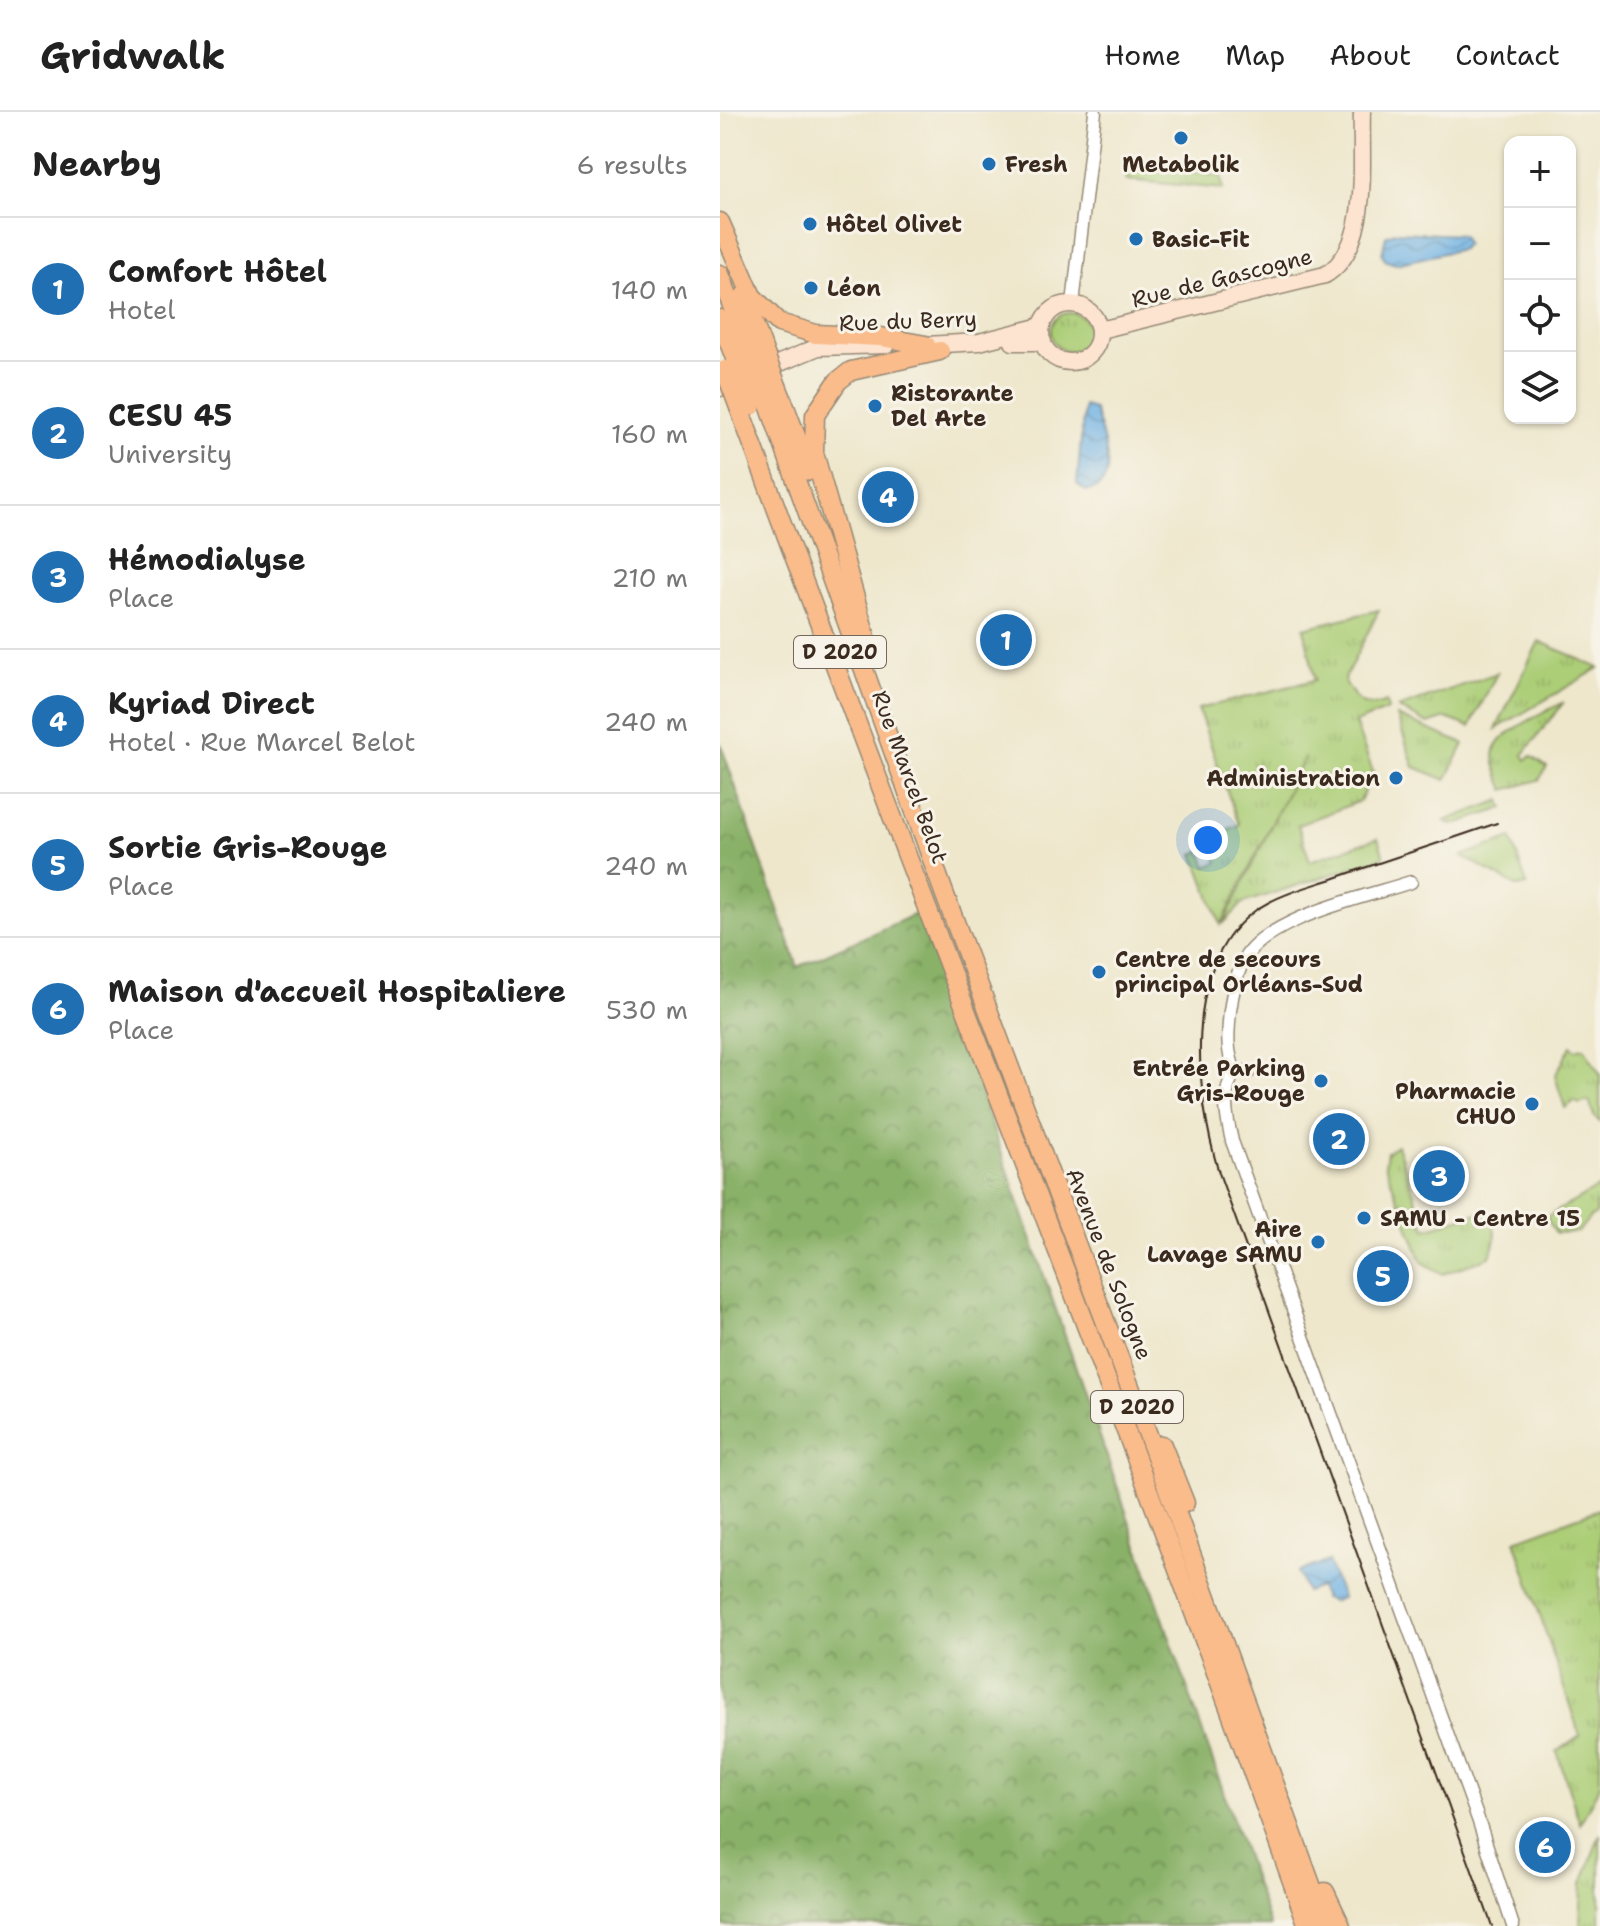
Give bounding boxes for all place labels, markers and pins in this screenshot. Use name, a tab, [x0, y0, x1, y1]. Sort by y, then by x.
marker: Metabolik	[1172, 129, 1190, 147]
place label: Fresh	[1005, 150, 1068, 179]
place label: Metabolik	[1122, 150, 1240, 179]
marker: Fresh	[980, 155, 998, 173]
place label: Hôtel Olivet	[826, 210, 962, 239]
marker: Hôtel Olivet	[801, 215, 819, 233]
place label: Basic-Fit	[1152, 225, 1250, 254]
marker: Basic-Fit	[1127, 230, 1145, 248]
place label: Léon	[827, 274, 881, 303]
marker: Léon	[802, 279, 820, 297]
place label: Ristorante Del Arte	[891, 379, 1014, 433]
marker: Ristorante Del Arte	[866, 397, 884, 415]
pin: 4	[862, 467, 914, 527]
pin: 1	[980, 610, 1032, 670]
place label: Administration	[1206, 764, 1380, 793]
marker: Administration	[1387, 769, 1405, 787]
place label: Centre de secours principal Orléans-Sud	[1115, 945, 1363, 999]
marker: Centre de secours principal Orléans-Sud	[1090, 963, 1108, 981]
place label: Entrée Parking Gris-Rouge	[1132, 1054, 1305, 1108]
marker: Entrée Parking Gris-Rouge	[1312, 1072, 1330, 1090]
place label: Pharmacie CHUO	[1395, 1077, 1516, 1131]
marker: Pharmacie CHUO	[1523, 1095, 1541, 1113]
pin: 2	[1313, 1109, 1365, 1169]
pin: 3	[1413, 1146, 1465, 1206]
place label: SAMU - Centre 15	[1380, 1204, 1580, 1233]
marker: SAMU - Centre 15	[1355, 1209, 1373, 1227]
place label: Aire Lavage SAMU	[1147, 1215, 1302, 1269]
marker: Aire Lavage SAMU	[1309, 1233, 1327, 1251]
pin: 5	[1357, 1246, 1409, 1306]
pin: 6	[1519, 1817, 1571, 1877]

